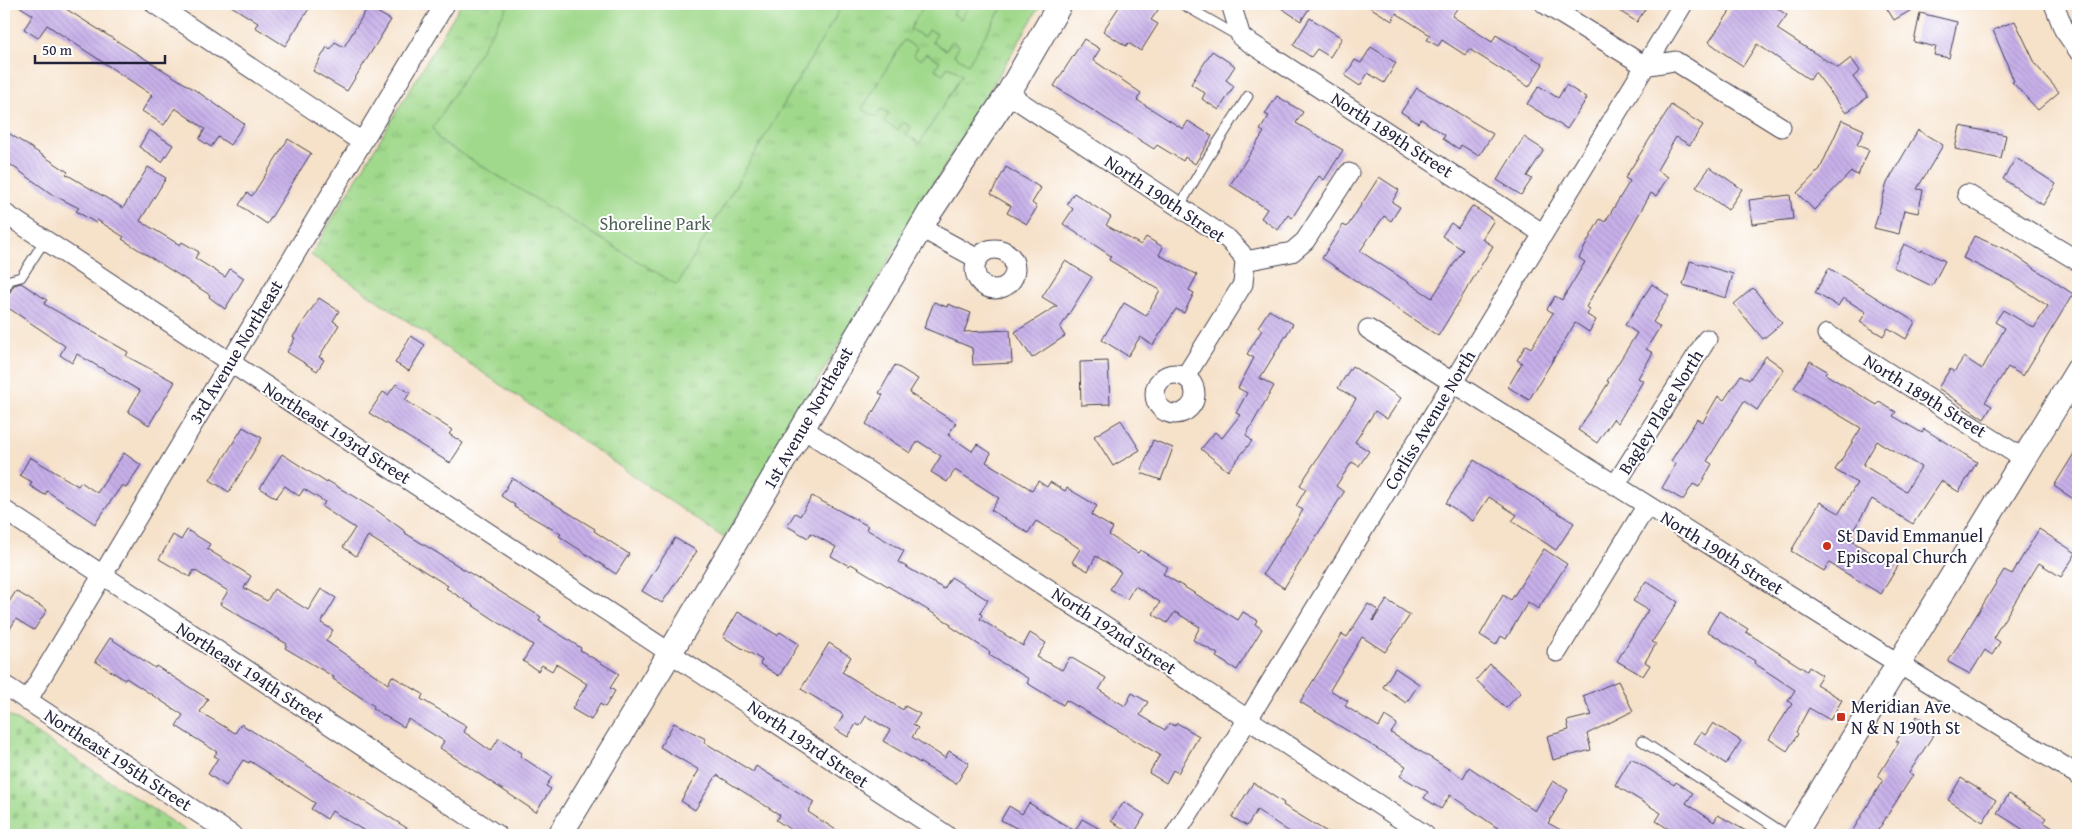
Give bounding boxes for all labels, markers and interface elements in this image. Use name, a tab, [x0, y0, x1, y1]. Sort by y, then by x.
scale bar	[35, 32, 165, 64]
text: 50 m	[42, 39, 73, 60]
street label: North 189th Street	[1326, 85, 1459, 185]
street label: North 190th Street	[1099, 148, 1232, 249]
park label: Shoreline Park	[599, 210, 711, 237]
street label: 3rd Avenue Northeast	[182, 274, 290, 429]
street label: 1st Avenue Northeast	[756, 341, 860, 494]
street label: Bagley Place North	[1611, 344, 1710, 479]
street label: Corliss Avenue North	[1377, 345, 1482, 495]
street label: North 189th Street	[1858, 347, 1993, 445]
street label: Northeast 193rd Street	[258, 375, 417, 491]
street label: North 190th Street	[1655, 504, 1790, 602]
place label: St David Emmanuel Episcopal Church	[1837, 522, 1983, 570]
marker: St David Emmanuel Episcopal Church	[1821, 540, 1833, 552]
street label: North 192nd Street	[1047, 580, 1183, 681]
street label: Northeast 194th Street	[171, 615, 330, 731]
street label: North 193rd Street	[742, 693, 875, 795]
place label: Meridian Ave N & N 190th St	[1851, 693, 1961, 741]
street label: Northeast 195th Street	[39, 702, 198, 818]
marker: Meridian Ave N & N 190th St	[1835, 711, 1847, 723]

